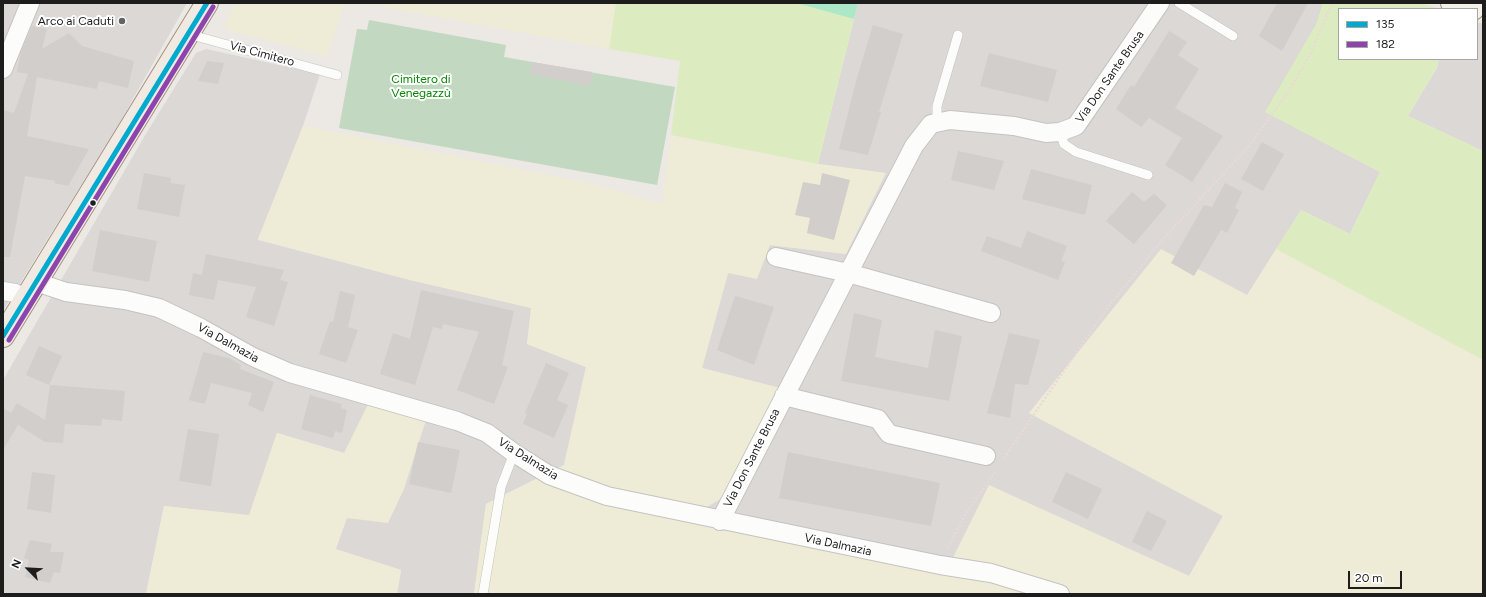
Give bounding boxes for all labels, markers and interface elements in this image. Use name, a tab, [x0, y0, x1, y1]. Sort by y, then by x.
legend	[1338, 8, 1478, 60]
place label: Arco ai Caduti	[38, 14, 114, 28]
marker: Arco ai Caduti	[117, 16, 127, 26]
text: 135	[1376, 17, 1394, 31]
street label: Via Don Sante Brusa	[1073, 28, 1147, 126]
text: 182	[1376, 37, 1395, 51]
street label: Via Cimitero	[228, 38, 296, 70]
park label: Cimitero di Venegazzù	[391, 72, 451, 100]
unlabelled marker	[88, 198, 98, 208]
street label: Via Dalmazia	[195, 320, 261, 366]
street label: Via Don Sante Brusa	[721, 406, 783, 510]
street label: Via Dalmazia	[495, 435, 561, 483]
street label: Via Dalmazia	[803, 531, 873, 559]
north arrow	[8, 549, 48, 589]
text: N	[9, 557, 24, 570]
scale bar	[1350, 563, 1404, 589]
text: 20 m	[1355, 571, 1383, 585]

